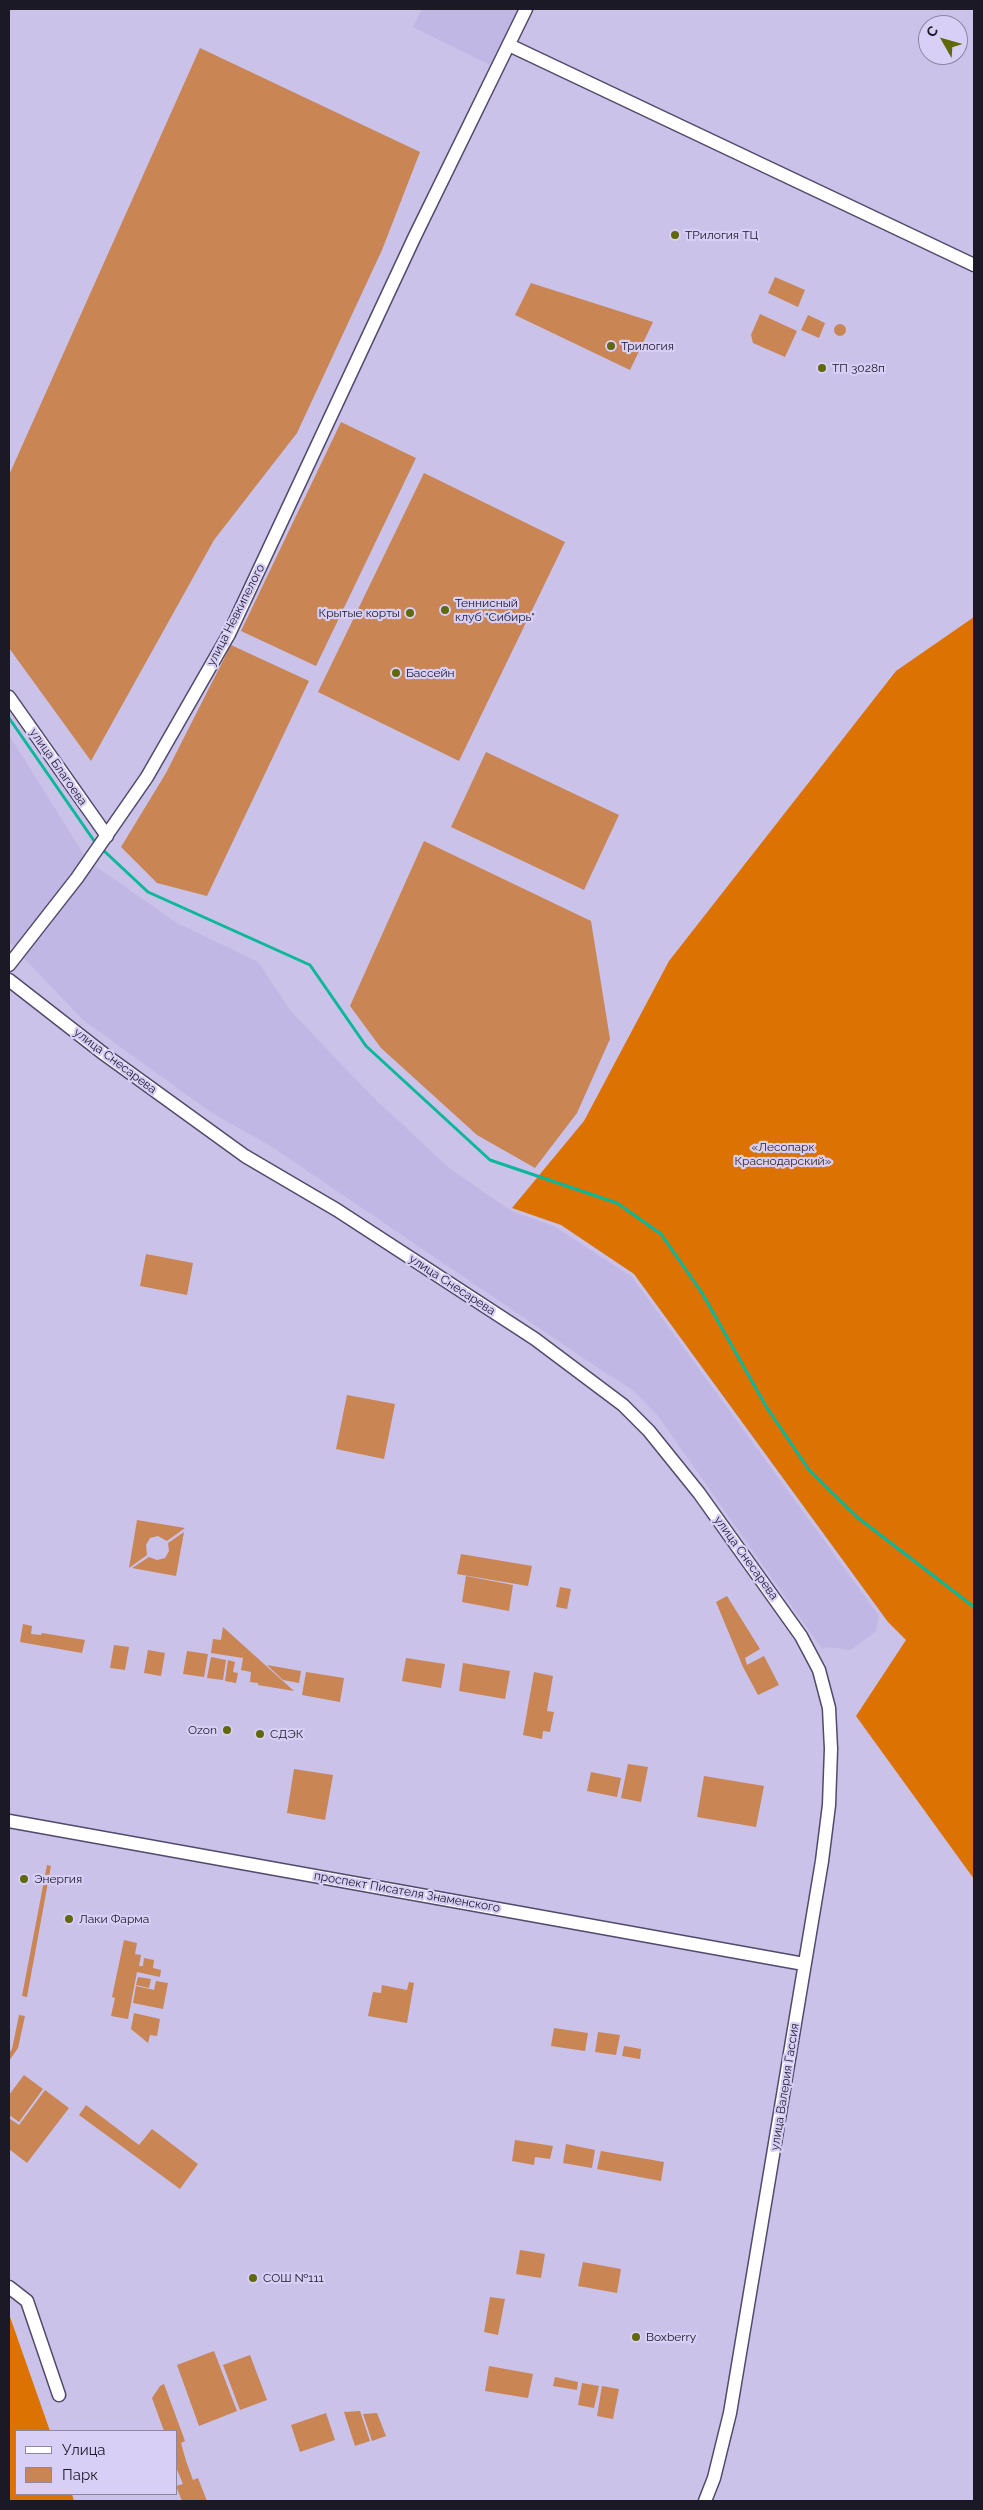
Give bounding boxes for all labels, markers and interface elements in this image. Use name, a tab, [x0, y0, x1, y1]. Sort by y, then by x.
north arrow	[918, 15, 968, 65]
text: С	[923, 23, 941, 40]
place label: ТРилогия ТЦ	[685, 228, 758, 242]
marker: ТРилогия ТЦ	[669, 229, 681, 241]
place label: Трилогия	[621, 339, 674, 353]
marker: Трилогия	[605, 340, 617, 352]
place label: ТП 3028п	[832, 361, 885, 375]
marker: ТП 3028п	[816, 362, 828, 374]
street label: улица Невкипелого	[204, 562, 268, 668]
place label: Теннисный клуб "Сибирь"	[455, 596, 535, 624]
marker: Теннисный клуб "Сибирь"	[439, 604, 451, 616]
place label: Крытые корты	[319, 606, 400, 620]
marker: Крытые корты	[404, 607, 416, 619]
place label: Бассейн	[406, 666, 455, 680]
marker: Бассейн	[390, 667, 402, 679]
street label: улица Благоева	[26, 726, 90, 808]
street label: улица Снесарева	[71, 1025, 159, 1097]
park label: «Лесопарк Краснодарский»	[734, 1140, 832, 1168]
street label: улица Снесарева	[406, 1252, 498, 1318]
street label: улица Снесарева	[711, 1513, 781, 1603]
place label: Ozon	[188, 1723, 217, 1737]
marker: Ozon	[221, 1724, 233, 1736]
place label: СДЭК	[270, 1727, 303, 1741]
marker: СДЭК	[254, 1728, 266, 1740]
street label: проспект Писателя Знаменского	[313, 1869, 501, 1915]
place label: Энергия	[34, 1872, 82, 1886]
marker: Энергия	[18, 1873, 30, 1885]
place label: Лаки Фарма	[79, 1912, 149, 1926]
marker: Лаки Фарма	[63, 1913, 75, 1925]
street label: улица Валерия Гассия	[768, 2022, 802, 2152]
place label: СОШ №111	[263, 2271, 324, 2285]
marker: СОШ №111	[247, 2272, 259, 2284]
place label: Boxberry	[646, 2330, 696, 2344]
marker: Boxberry	[630, 2331, 642, 2343]
legend	[15, 2430, 178, 2495]
text: Улица	[62, 2441, 106, 2459]
text: Парк	[62, 2466, 98, 2484]

